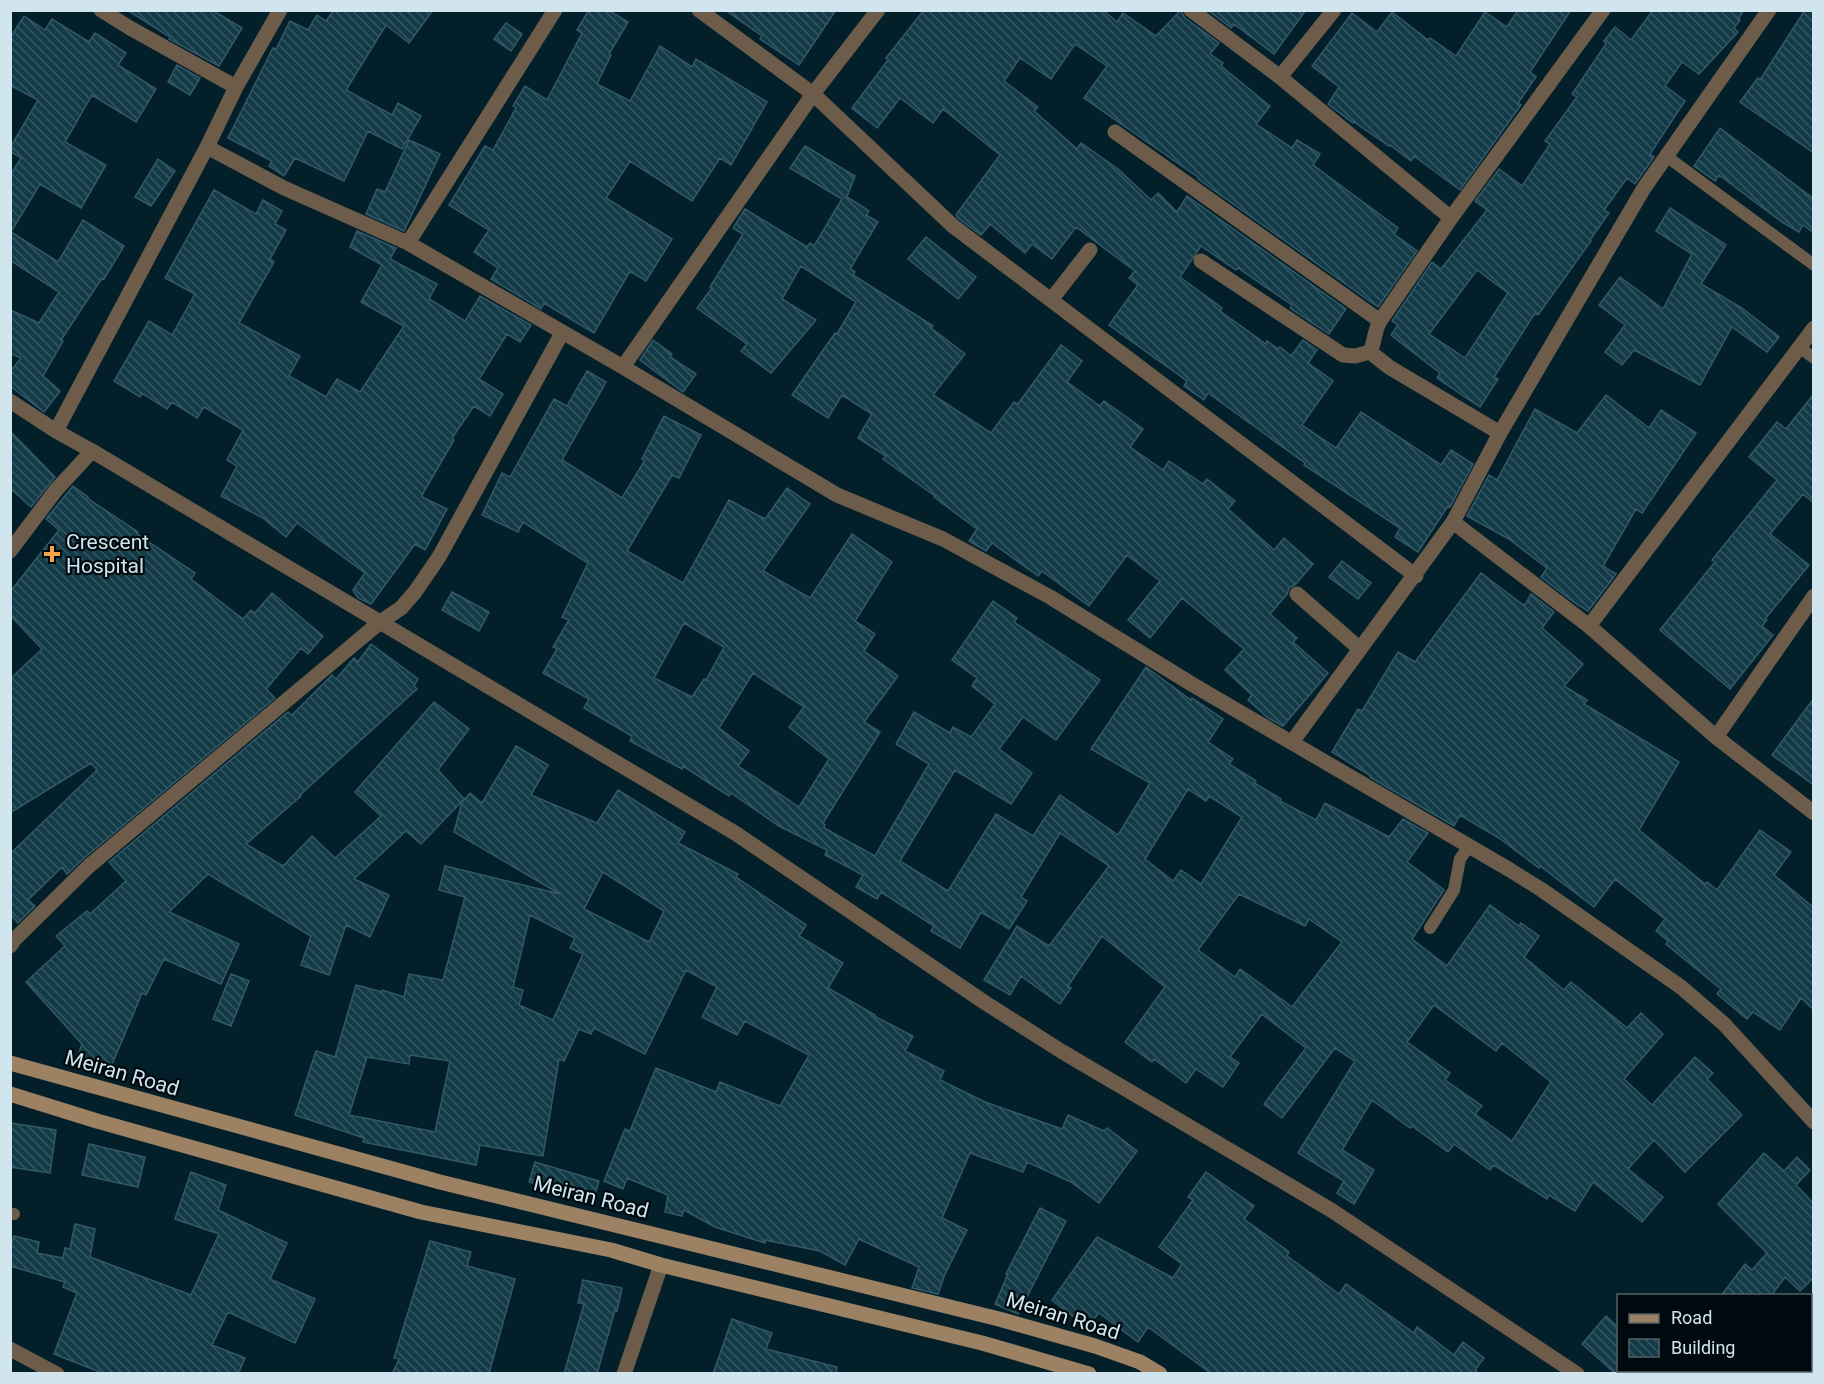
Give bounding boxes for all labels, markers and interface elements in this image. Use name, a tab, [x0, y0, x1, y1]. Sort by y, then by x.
place label: Crescent Hospital	[66, 530, 149, 578]
marker: Crescent Hospital	[43, 545, 61, 563]
street label: Meiran Road	[62, 1045, 182, 1101]
street label: Meiran Road	[531, 1171, 651, 1223]
street label: Meiran Road	[1003, 1287, 1123, 1345]
legend	[1617, 1294, 1812, 1372]
text: Road	[1671, 1307, 1712, 1328]
text: Building	[1671, 1337, 1735, 1358]

